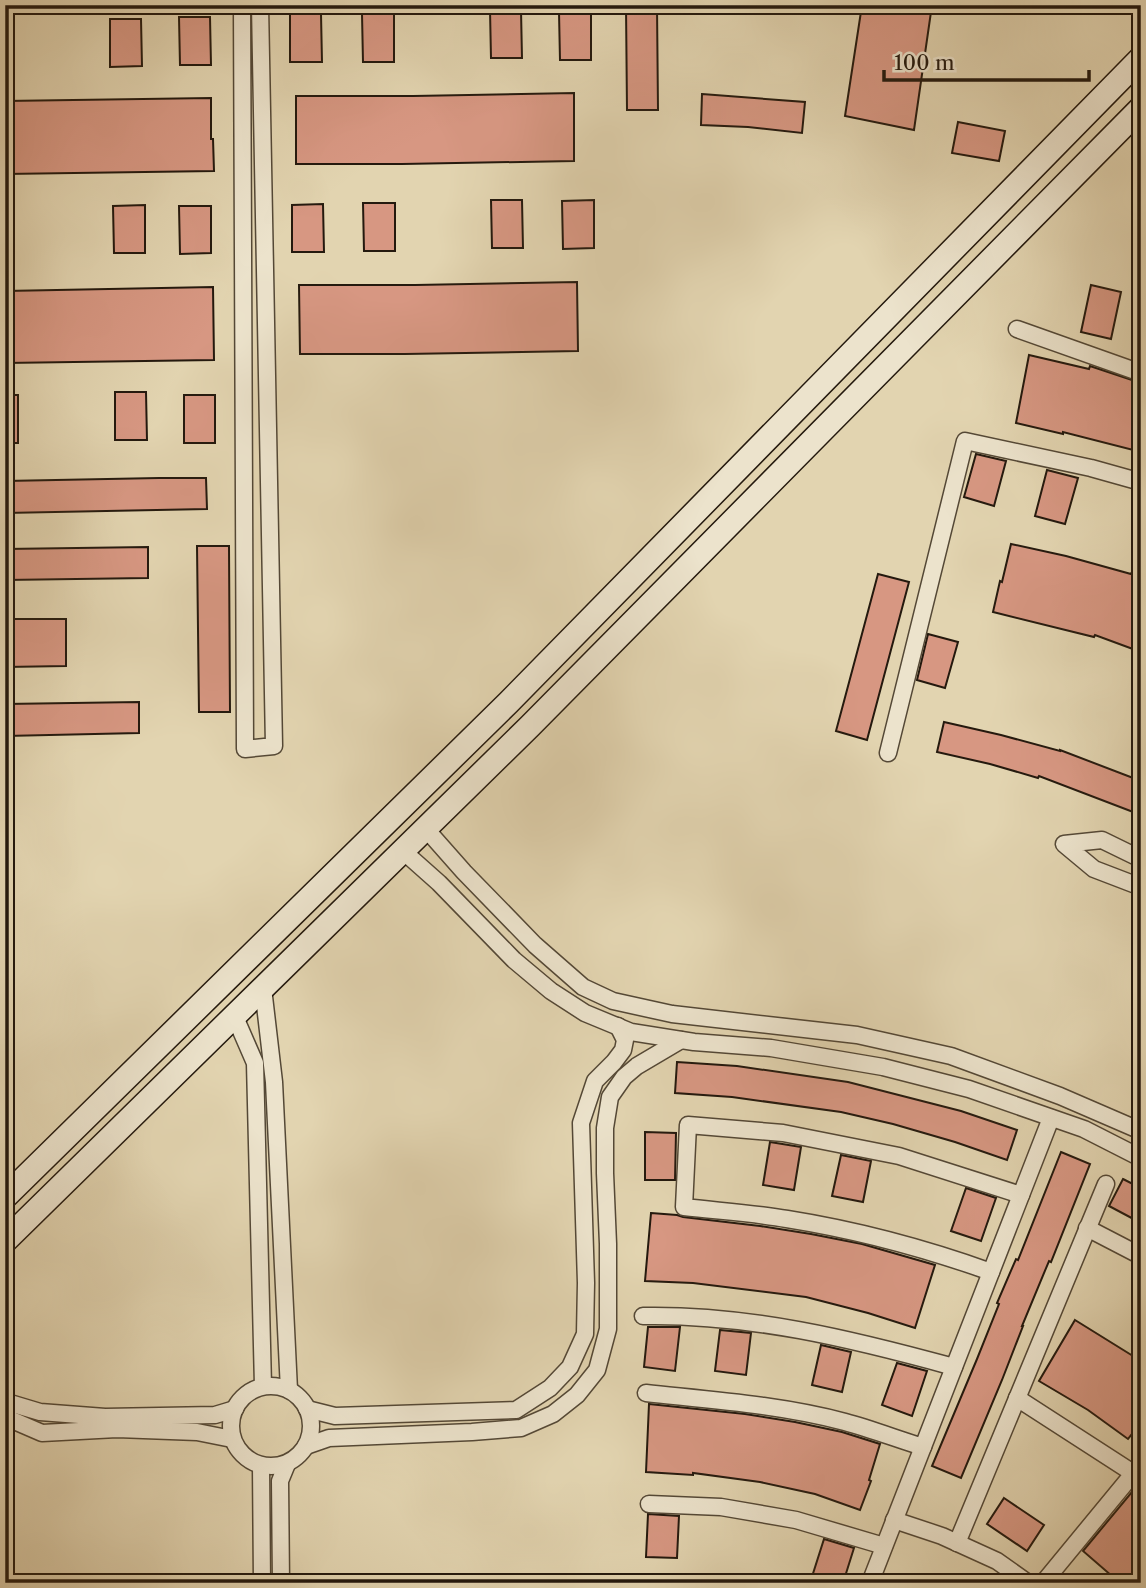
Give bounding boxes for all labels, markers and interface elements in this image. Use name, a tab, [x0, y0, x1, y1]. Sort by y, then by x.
scale bar	[884, 38, 1088, 82]
text: 100 m	[894, 50, 955, 75]

